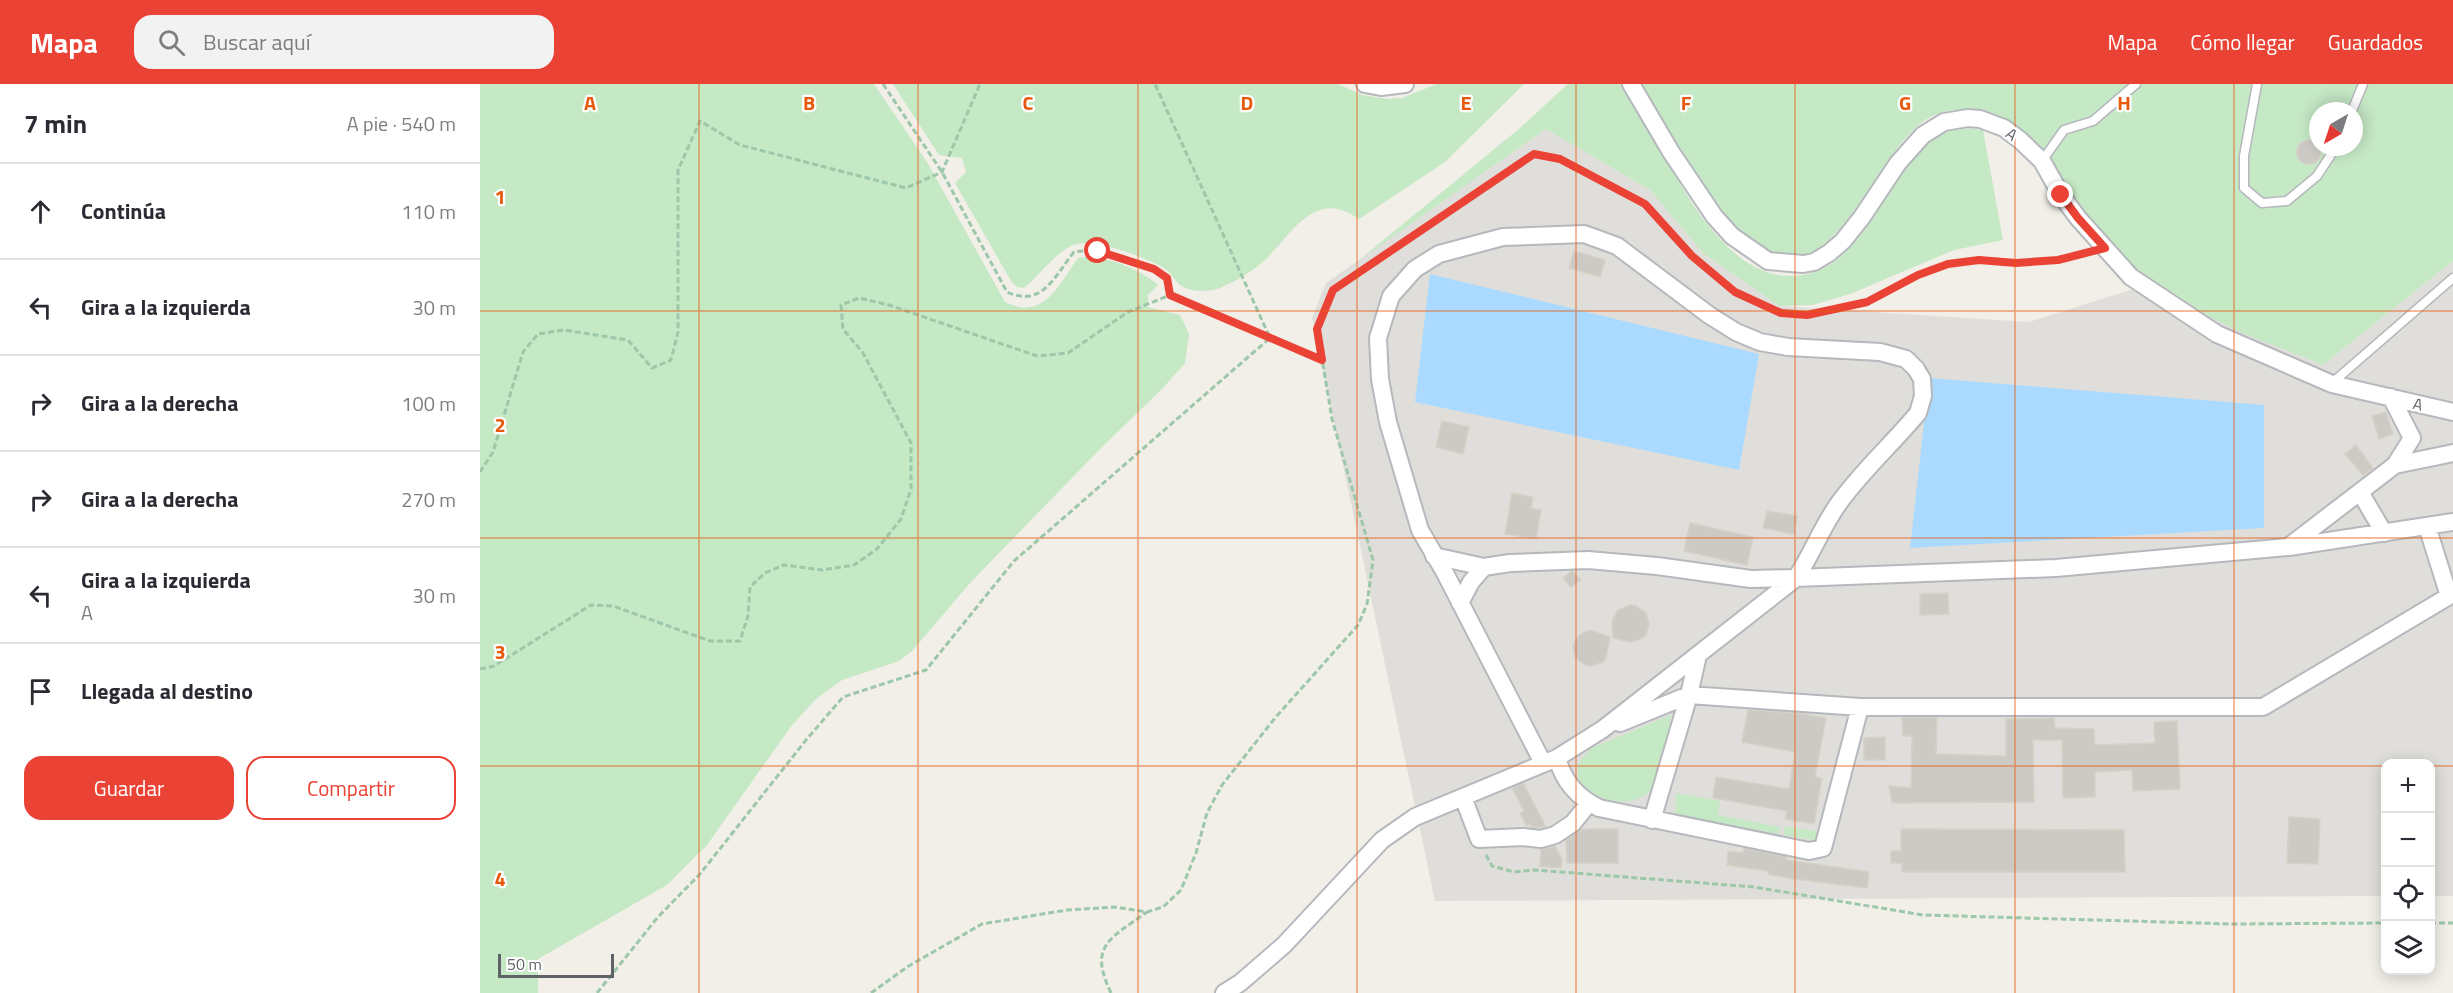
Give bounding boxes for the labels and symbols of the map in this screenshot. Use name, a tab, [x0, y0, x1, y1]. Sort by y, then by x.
text: A	[584, 87, 596, 118]
text: B	[803, 87, 815, 118]
text: C	[1023, 87, 1034, 118]
text: D	[1241, 87, 1253, 118]
text: E	[1460, 87, 1472, 118]
text: F	[1681, 87, 1692, 118]
text: G	[1899, 87, 1911, 118]
text: H	[2117, 87, 2131, 118]
north arrow	[2309, 102, 2363, 156]
street label: A	[2001, 121, 2023, 147]
text: 1	[494, 181, 506, 212]
route end	[2047, 181, 2073, 207]
route start	[1084, 237, 1110, 263]
street label: A	[2411, 391, 2426, 417]
text: 2	[494, 409, 506, 440]
text: 3	[494, 636, 506, 667]
text: 4	[494, 863, 506, 894]
scale bar	[498, 951, 614, 978]

